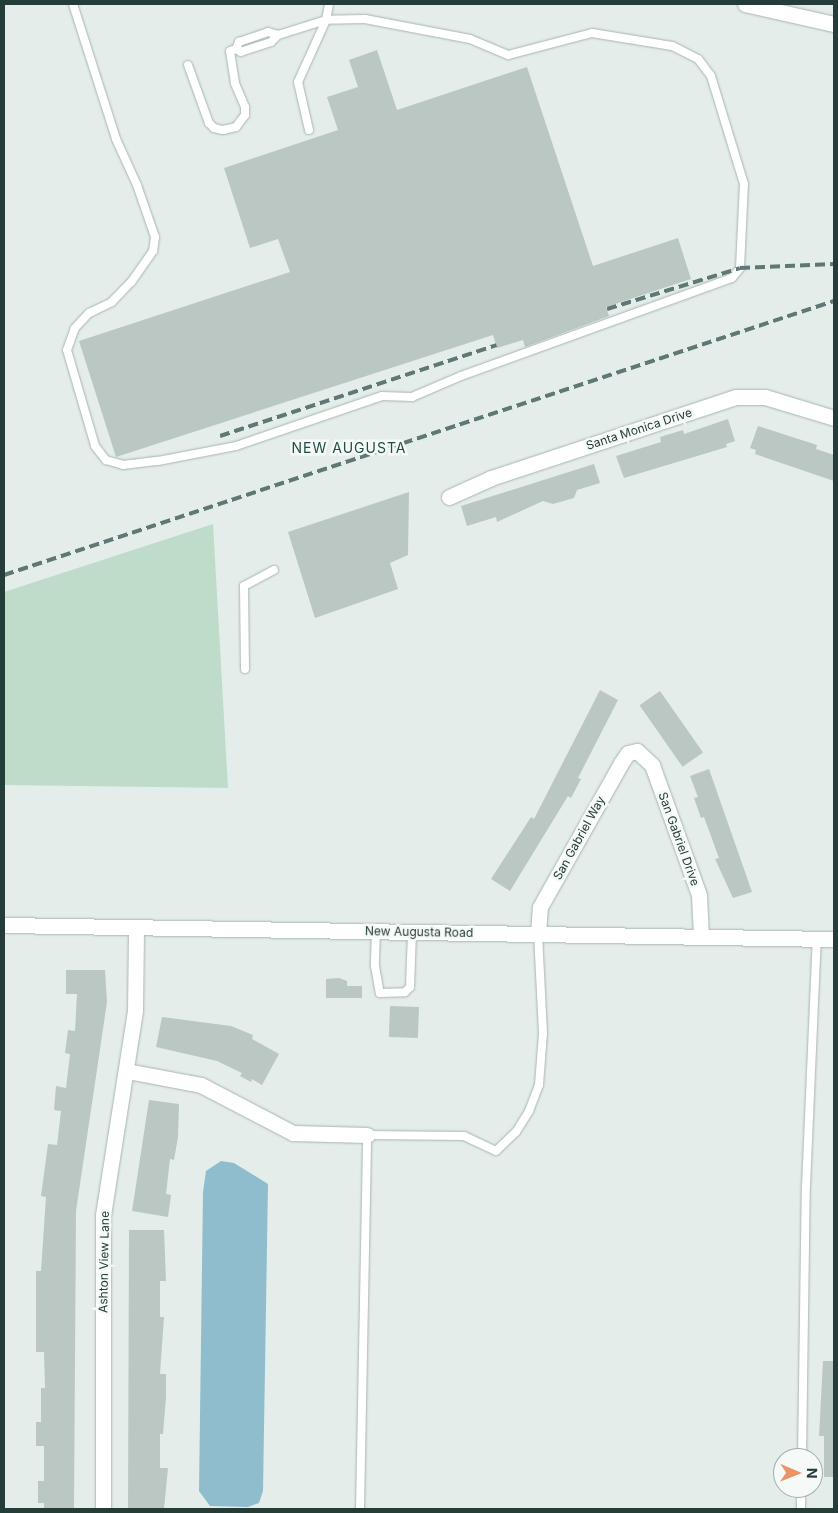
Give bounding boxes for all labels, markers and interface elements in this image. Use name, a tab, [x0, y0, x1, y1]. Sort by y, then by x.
street label: Santa Monica Drive	[584, 405, 694, 453]
district label: NEW AUGUSTA	[290, 440, 408, 456]
street label: San Gabriel Drive	[655, 790, 703, 888]
street label: San Gabriel Way	[550, 794, 608, 882]
street label: New Augusta Road	[365, 924, 473, 940]
street label: Ashton View Lane	[96, 1211, 112, 1313]
north arrow	[773, 1448, 823, 1498]
text: N	[804, 1468, 821, 1479]

